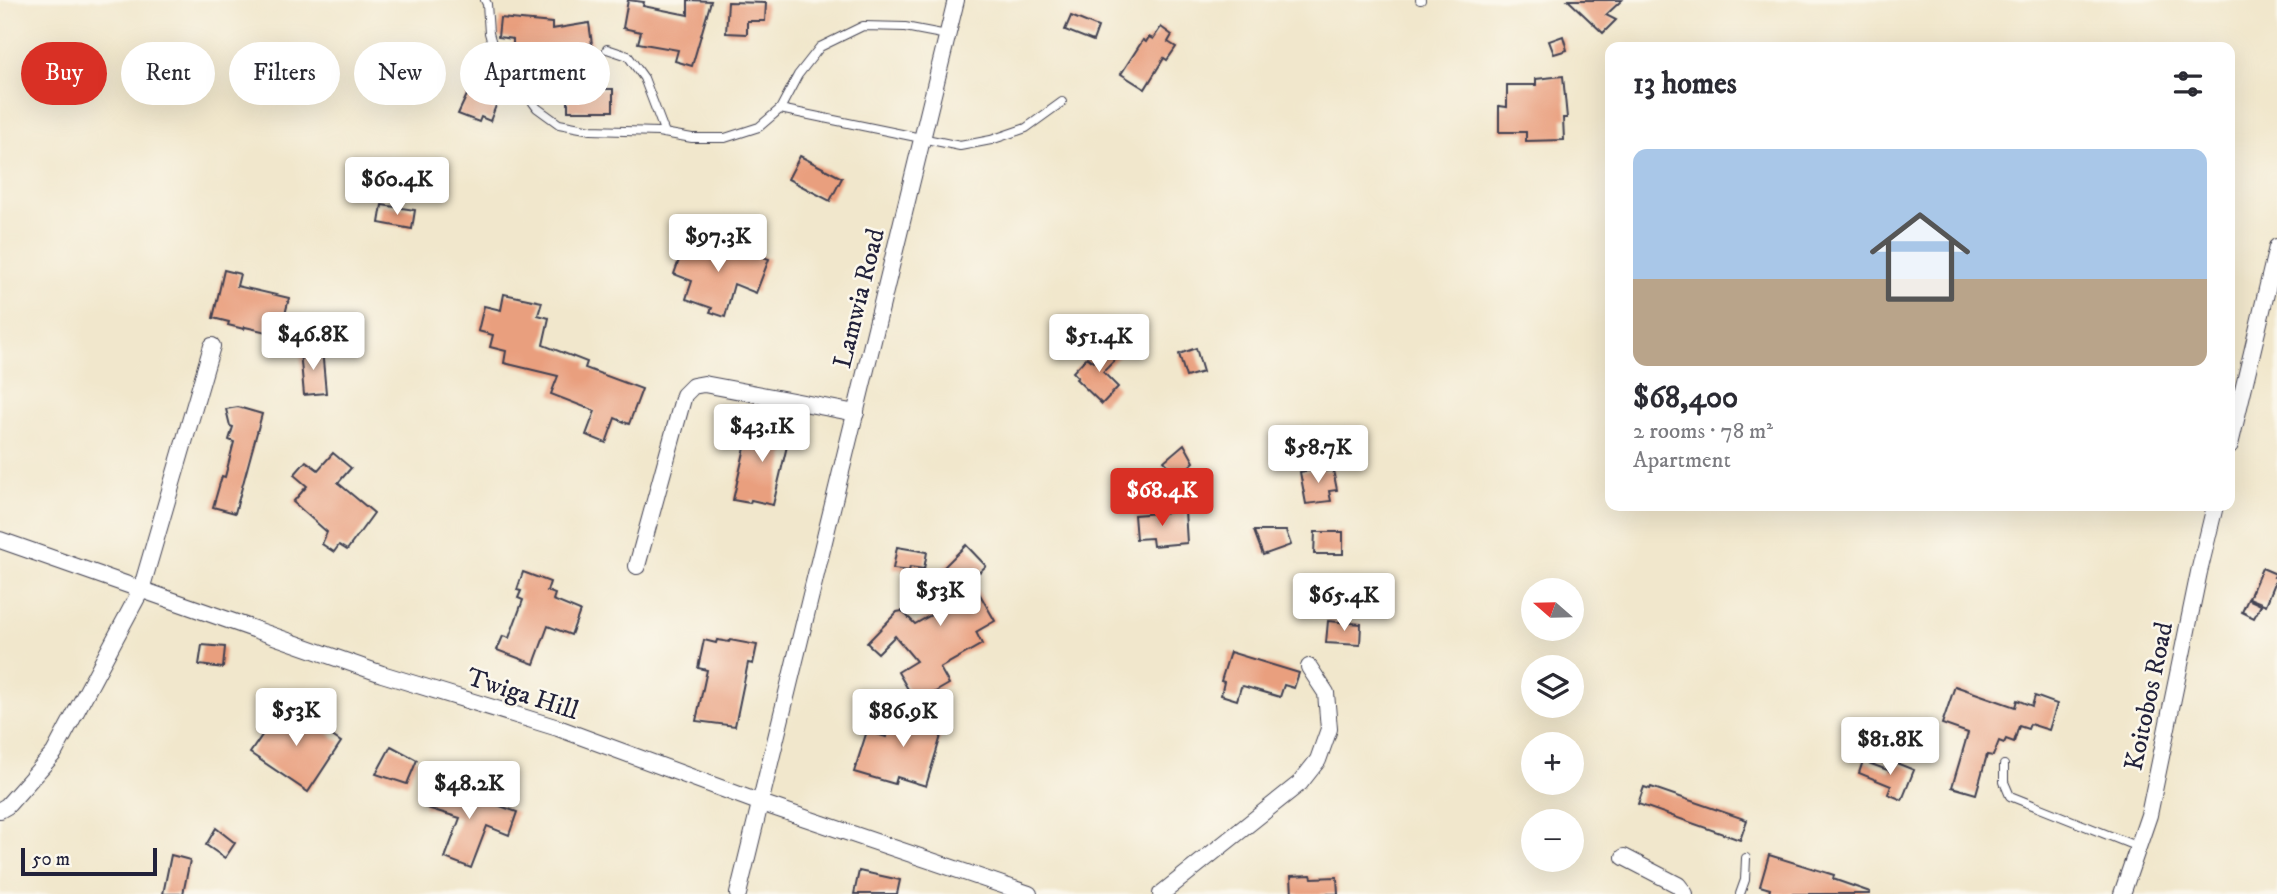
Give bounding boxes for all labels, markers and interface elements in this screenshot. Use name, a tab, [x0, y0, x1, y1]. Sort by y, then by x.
chip: Buy	[21, 42, 107, 105]
chip: Rent	[121, 42, 215, 105]
chip: Filters	[229, 42, 340, 105]
chip: New	[354, 42, 446, 105]
chip: Apartment	[460, 42, 610, 105]
icon: filters	[2169, 65, 2207, 103]
text: 13 homes	[1633, 66, 1737, 103]
pin: $60.4K	[340, 158, 454, 217]
text: $60.4K	[361, 165, 433, 194]
icon: home	[1857, 194, 1983, 320]
pin: $97.3K	[661, 215, 775, 274]
text: $97.3K	[685, 222, 751, 251]
street label: Lamwia Road	[826, 225, 893, 372]
pin: $46.8K	[256, 312, 370, 372]
pin: $51.4K	[1042, 314, 1156, 374]
text: $46.8K	[278, 320, 348, 349]
text: $51.4K	[1065, 322, 1133, 351]
text: $68,400	[1633, 380, 1738, 417]
pin: $43.1K	[705, 405, 819, 464]
text: $43.1K	[730, 412, 794, 441]
text: 2 rooms · 78 m²	[1633, 417, 1773, 446]
pin: $58.7K	[1261, 426, 1375, 485]
text: $58.7K	[1284, 433, 1352, 462]
text: Apartment	[1633, 446, 1731, 475]
pin: $68.4K	[1105, 468, 1219, 528]
text: $68.4K	[1126, 476, 1198, 505]
pin: $53K	[899, 568, 981, 628]
pin: $65.4K	[1287, 574, 1401, 633]
text: $53K	[916, 576, 964, 605]
north arrow	[1521, 578, 1584, 640]
map controls	[1521, 578, 1584, 872]
text: $65.4K	[1309, 581, 1379, 610]
street label: Koitobos Road	[2118, 619, 2181, 774]
button: layers	[1521, 655, 1584, 718]
street label: Twiga Hill	[462, 661, 583, 728]
pin: $53K	[255, 688, 337, 748]
pin: $86.9K	[846, 690, 960, 749]
text: $53K	[272, 696, 320, 725]
text: $86.9K	[868, 697, 938, 726]
pin: $81.8K	[1833, 718, 1947, 777]
text: $81.8K	[1857, 725, 1923, 754]
button: +	[1521, 732, 1584, 795]
pin: $48.2K	[412, 762, 526, 821]
text: $48.2K	[434, 769, 504, 798]
button: −	[1521, 809, 1584, 872]
scale bar	[21, 845, 158, 877]
text: 50 m	[32, 848, 70, 871]

